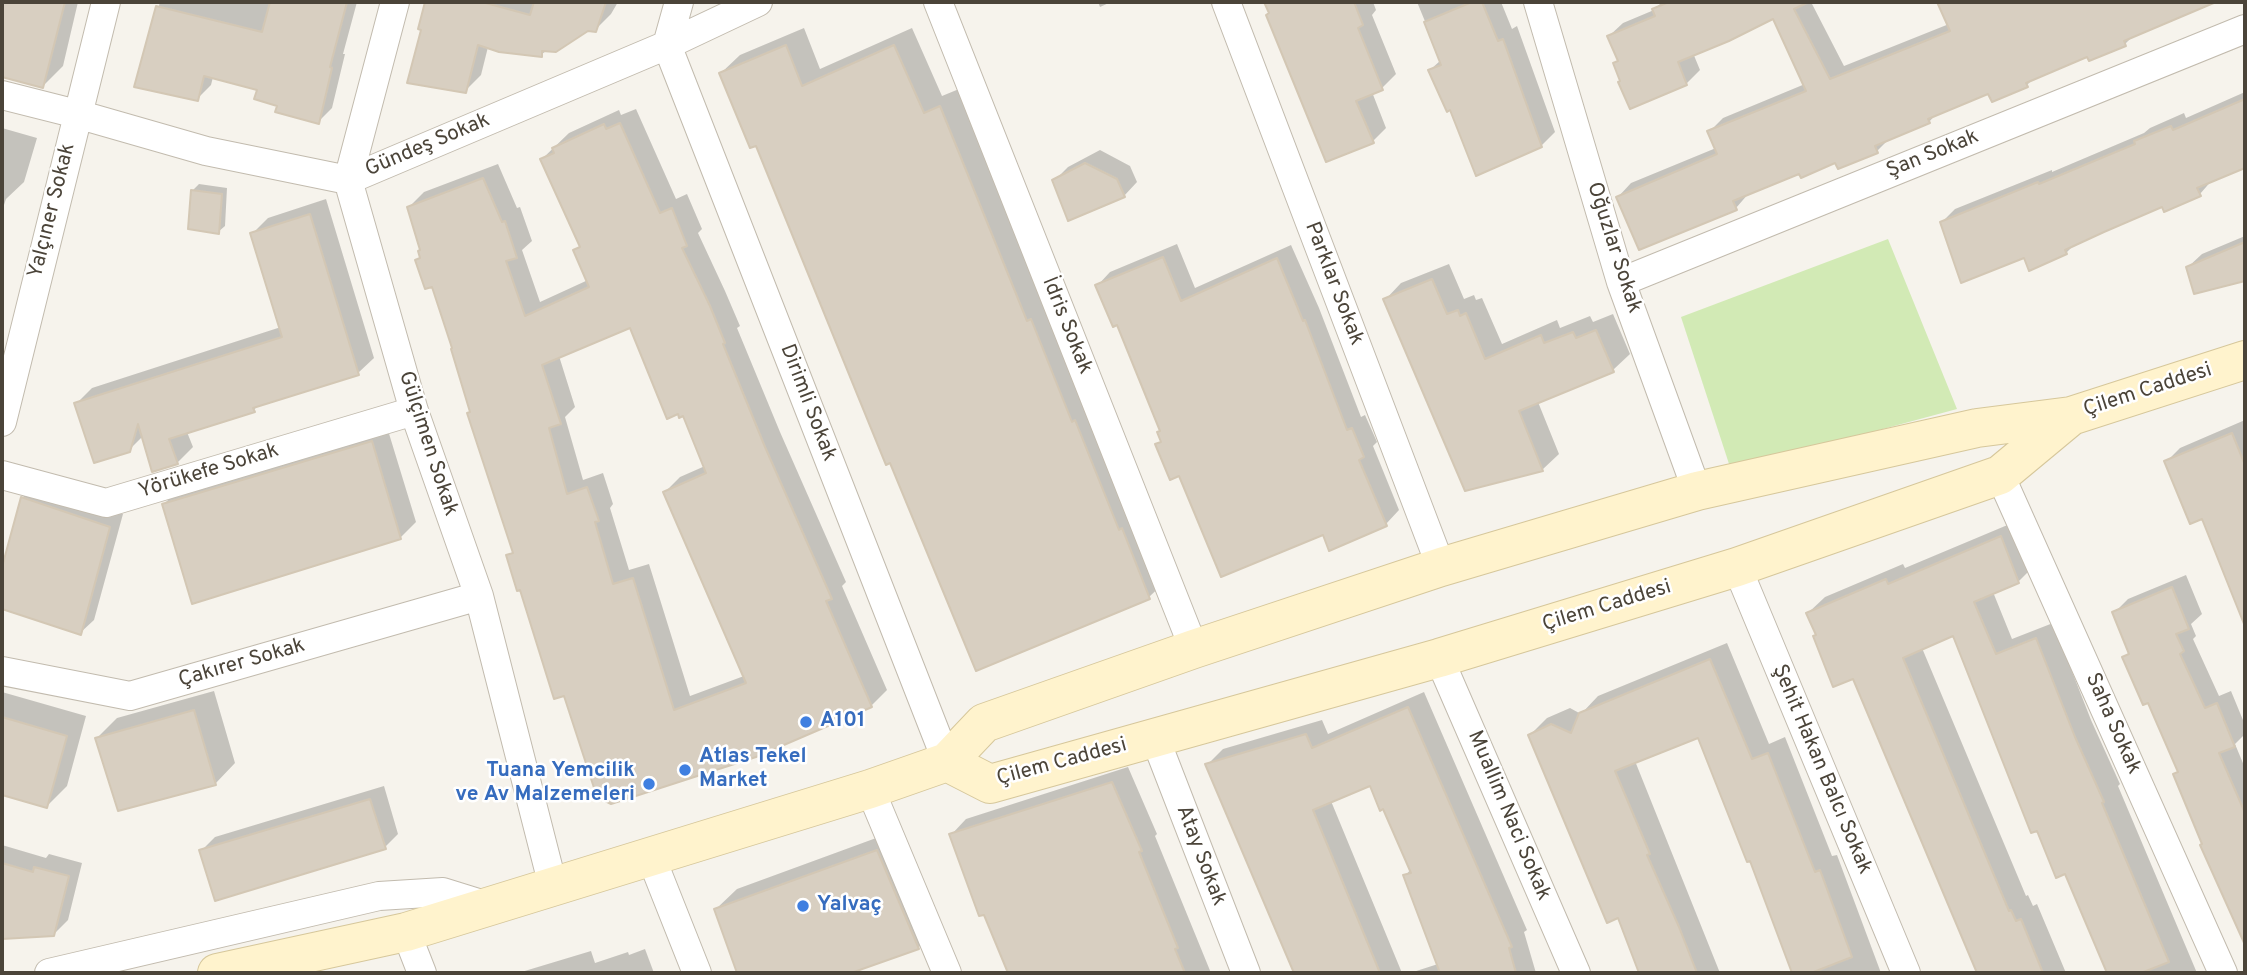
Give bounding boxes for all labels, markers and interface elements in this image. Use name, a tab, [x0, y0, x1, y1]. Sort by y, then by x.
street label: Gündeş Sokak	[362, 108, 494, 184]
street label: Şan Sokak	[1883, 125, 1983, 185]
street label: Yalçıner Sokak	[24, 141, 82, 281]
street label: Oğuzlar Sokak	[1580, 179, 1646, 317]
street label: Parklar Sokak	[1298, 219, 1368, 349]
street label: İdris Sokak	[1035, 274, 1097, 378]
street label: Dirimli Sokak	[773, 341, 841, 465]
street label: Çilem Caddesi	[2081, 358, 2215, 424]
street label: Gülçimen Sokak	[392, 368, 462, 520]
street label: Yörükefe Sokak	[136, 439, 282, 505]
street label: Çilem Caddesi	[1539, 575, 1675, 639]
street label: Çakırer Sokak	[176, 634, 308, 694]
street label: Şehit Hakan Balcı Sokak	[1765, 661, 1877, 879]
street label: Saha Sokak	[2078, 669, 2146, 779]
place label: A101	[820, 709, 865, 735]
marker: A101	[798, 714, 814, 730]
street label: Muallim Naci Sokak	[1461, 727, 1555, 905]
street label: Çilem Caddesi	[994, 734, 1130, 792]
place label: Atlas Tekel Market	[699, 745, 807, 795]
place label: Tuana Yemcilik ve Av Malzemeleri	[455, 759, 635, 809]
marker: Atlas Tekel Market	[677, 762, 693, 778]
marker: Tuana Yemcilik ve Av Malzemeleri	[641, 776, 657, 792]
street label: Atay Sokak	[1169, 802, 1231, 910]
place label: Yalvaç	[817, 893, 882, 919]
marker: Yalvaç	[795, 898, 811, 914]

